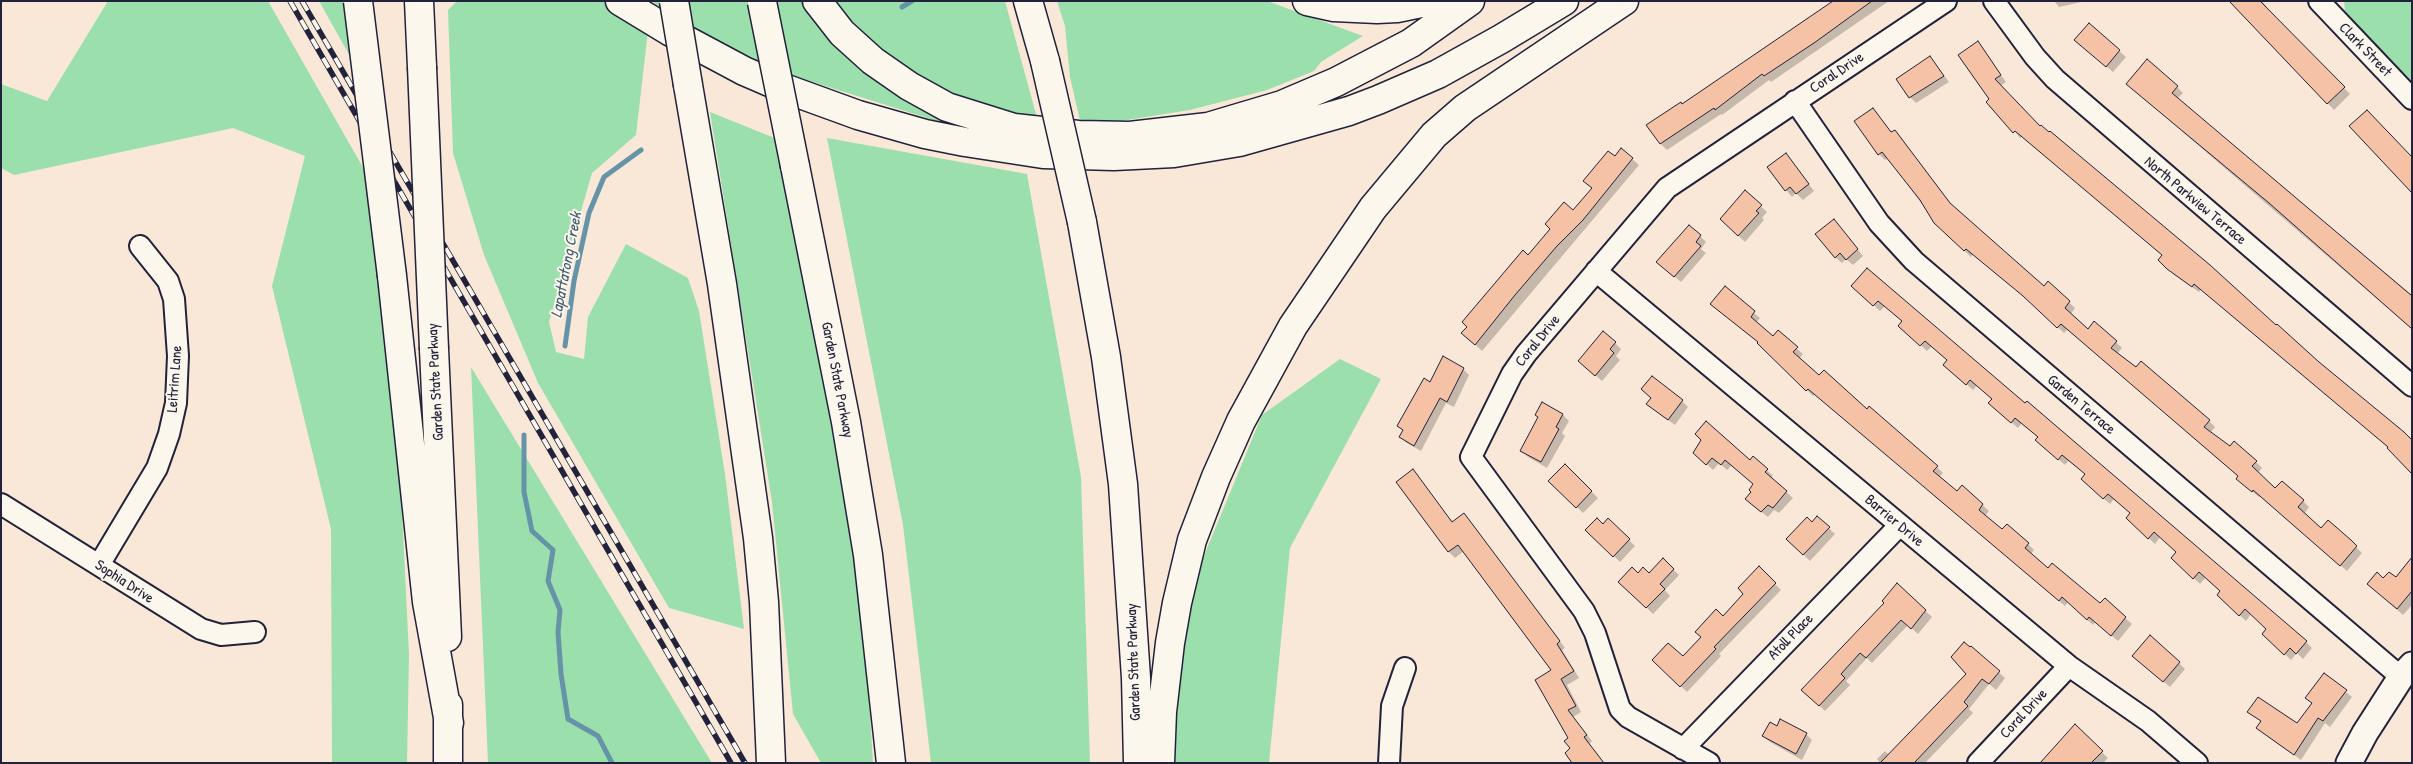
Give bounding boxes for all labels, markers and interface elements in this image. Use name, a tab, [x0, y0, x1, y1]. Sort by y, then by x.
street label: Clark Street	[2335, 19, 2395, 81]
street label: Coral Drive	[1806, 48, 1868, 98]
street label: North Parkview Terrace	[2140, 153, 2250, 249]
water label: Lapattatong Creek	[547, 211, 587, 319]
street label: Coral Drive	[1512, 311, 1564, 371]
street label: Garden State Parkway	[817, 321, 857, 439]
street label: Garden State Parkway	[424, 323, 448, 441]
street label: Leitrim Lane	[164, 345, 186, 413]
street label: Garden Terrace	[2043, 371, 2119, 439]
street label: Barrier Drive	[1861, 491, 1927, 551]
street label: Sophia Drive	[91, 556, 157, 608]
street label: Garden State Parkway	[1123, 603, 1145, 721]
street label: Atoll Place	[1765, 610, 1817, 664]
street label: Coral Drive	[1996, 685, 2052, 743]

